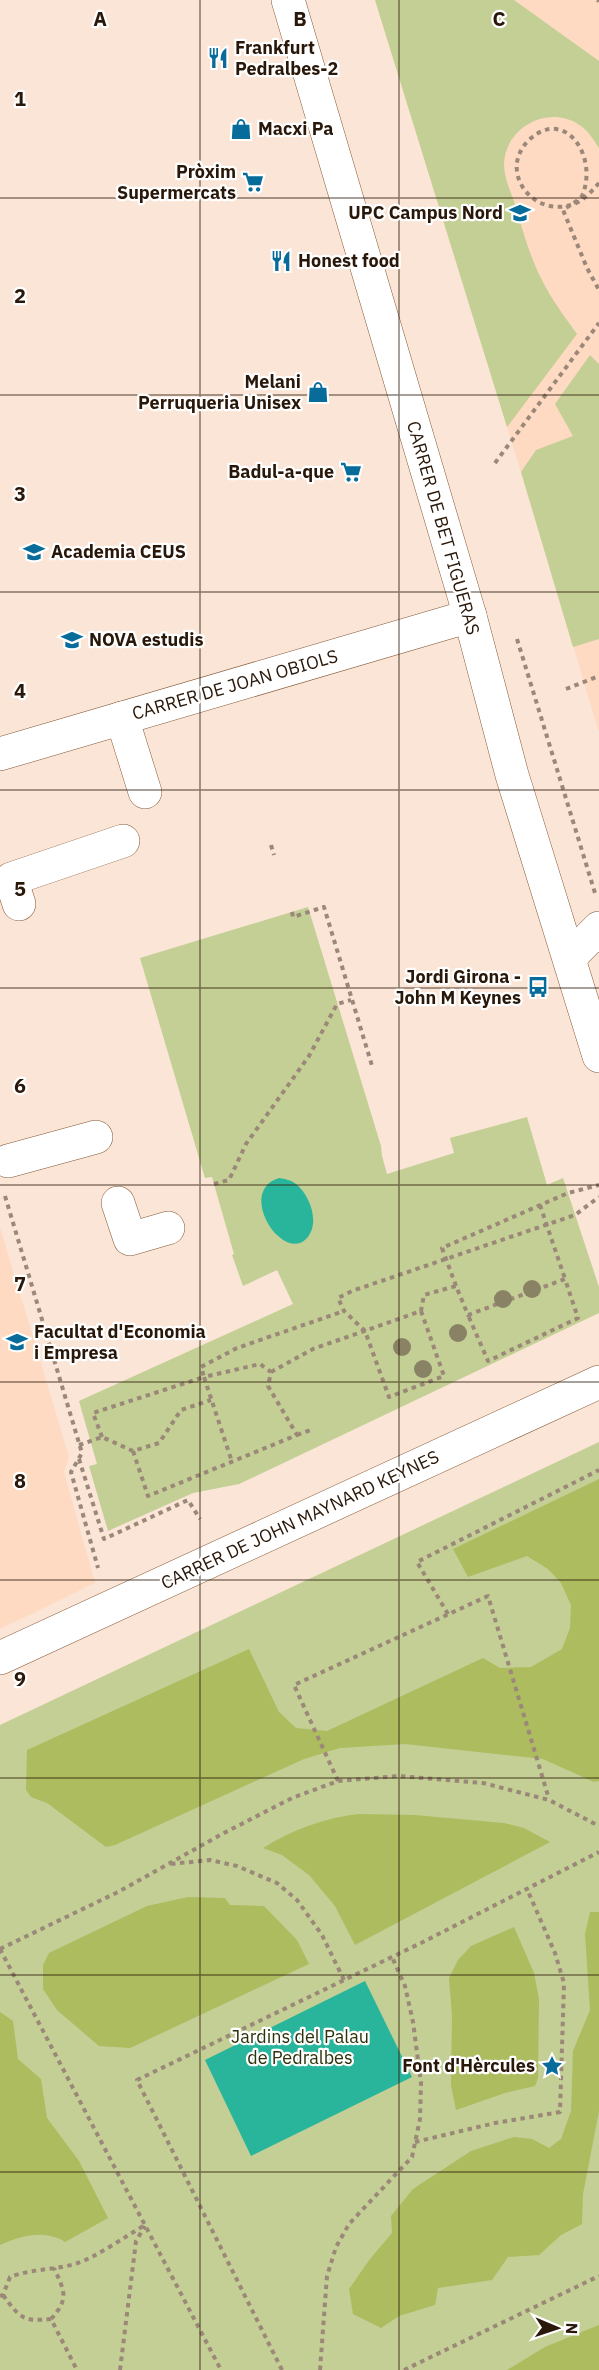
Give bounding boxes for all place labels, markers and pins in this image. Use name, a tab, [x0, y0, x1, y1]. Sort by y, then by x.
place label: Frankfurt Pedralbes-2	[235, 36, 338, 80]
restaurant icon: Frankfurt Pedralbes-2	[206, 46, 230, 70]
shop icon: Macxi Pa	[229, 117, 253, 141]
place label: Macxi Pa	[258, 117, 334, 140]
place label: Pròxim Supermercats	[117, 160, 236, 204]
supermarket icon: Pròxim Supermercats	[241, 170, 265, 194]
place label: UPC Campus Nord	[348, 201, 503, 224]
school or university icon: UPC Campus Nord	[508, 201, 532, 225]
restaurant icon: Honest food	[269, 249, 293, 273]
place label: Honest food	[298, 249, 400, 272]
place label: Melani Perruqueria Unisex	[138, 370, 301, 414]
shop icon: Melani Perruqueria Unisex	[306, 380, 330, 404]
place label: Badul-a-que	[228, 460, 334, 483]
supermarket icon: Badul-a-que	[339, 460, 363, 484]
school or university icon: Academia CEUS	[22, 540, 46, 564]
place label: Academia CEUS	[51, 540, 186, 563]
school or university icon: NOVA estudis	[60, 628, 84, 652]
place label: NOVA estudis	[89, 628, 203, 651]
place label: Jordi Girona - John M Keynes	[394, 965, 521, 1009]
bus stop icon: Jordi Girona - John M Keynes	[526, 975, 550, 999]
place label: Facultat d'Economia i Empresa	[34, 1320, 206, 1364]
school or university icon: Facultat d'Economia i Empresa	[5, 1330, 29, 1354]
place label: Font d'Hèrcules	[402, 2054, 535, 2077]
place icon: Font d'Hèrcules	[540, 2054, 564, 2078]

